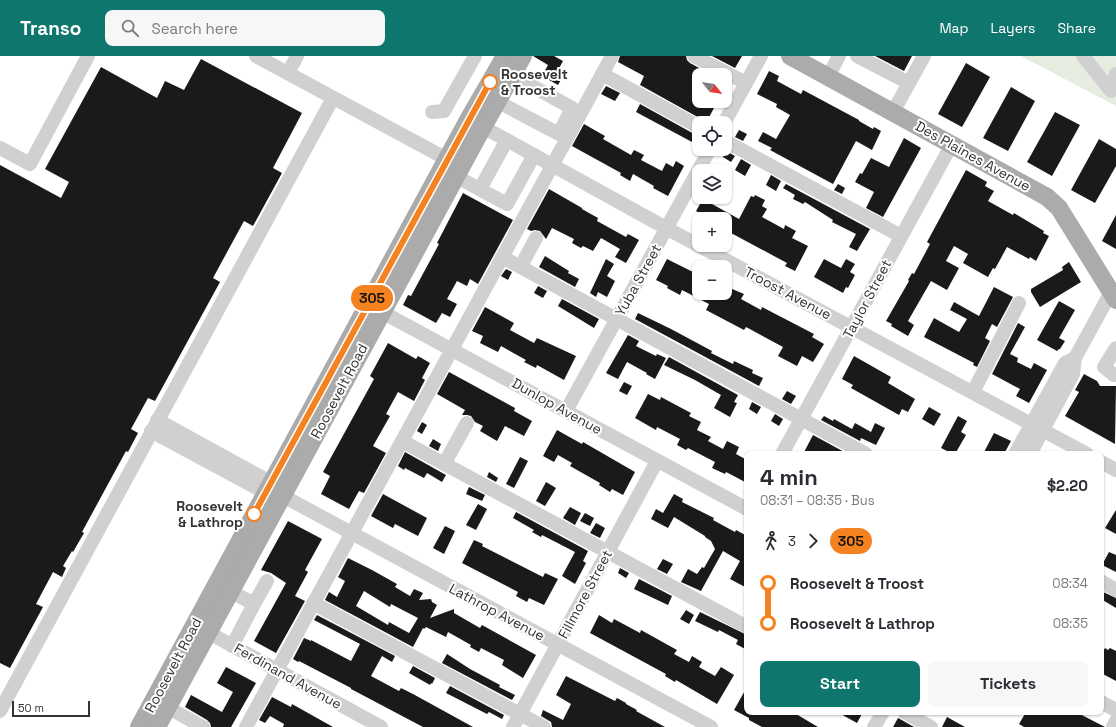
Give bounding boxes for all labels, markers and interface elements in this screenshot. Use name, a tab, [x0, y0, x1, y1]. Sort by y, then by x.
search box	[105, 10, 385, 46]
text: Transo	[20, 16, 81, 41]
icon: search	[119, 17, 141, 39]
text: Search here	[151, 19, 238, 38]
text: Map	[939, 19, 969, 37]
text: Layers	[991, 19, 1035, 37]
text: Share	[1057, 19, 1096, 37]
place label: Roosevelt & Troost	[501, 65, 568, 99]
north arrow	[692, 68, 732, 108]
map controls	[692, 68, 732, 300]
marker: Roosevelt & Troost	[482, 74, 498, 90]
button: locate	[692, 116, 732, 156]
street label: Des Plaines Avenue	[912, 117, 1034, 195]
button: layers	[692, 164, 732, 204]
button: +	[692, 212, 732, 252]
street label: Yuba Street	[611, 241, 665, 319]
street label: Taylor Street	[839, 256, 895, 342]
button: −	[692, 260, 732, 300]
street label: Troost Avenue	[741, 263, 835, 323]
line badge: 305	[349, 285, 395, 311]
text: 305	[359, 289, 385, 307]
street label: Roosevelt Road	[306, 340, 372, 442]
street label: Dunlop Avenue	[509, 374, 605, 438]
text: 4 min	[760, 463, 818, 491]
text: $2.20	[1047, 476, 1088, 495]
text: 08:31 – 08:35 · Bus	[760, 492, 875, 509]
place label: Roosevelt & Lathrop	[176, 497, 243, 531]
marker: Roosevelt & Lathrop	[246, 506, 262, 522]
icon: walk	[760, 530, 782, 552]
icon: forward	[802, 530, 824, 552]
text: 305	[838, 532, 864, 550]
text: 3	[788, 533, 796, 550]
street label: Fillmore Street	[554, 546, 616, 642]
text: Roosevelt & Troost	[790, 574, 924, 593]
text: 08:34	[1052, 575, 1088, 592]
street label: Lathrop Avenue	[446, 579, 548, 645]
street label: Roosevelt Road	[140, 614, 206, 716]
text: Roosevelt & Lathrop	[790, 614, 935, 633]
text: 08:35	[1053, 615, 1088, 632]
street label: Ferdinand Avenue	[231, 639, 345, 713]
button: Start	[760, 661, 920, 707]
button: Tickets	[928, 661, 1088, 707]
scale bar	[12, 699, 90, 718]
text: 50 m	[18, 701, 44, 715]

